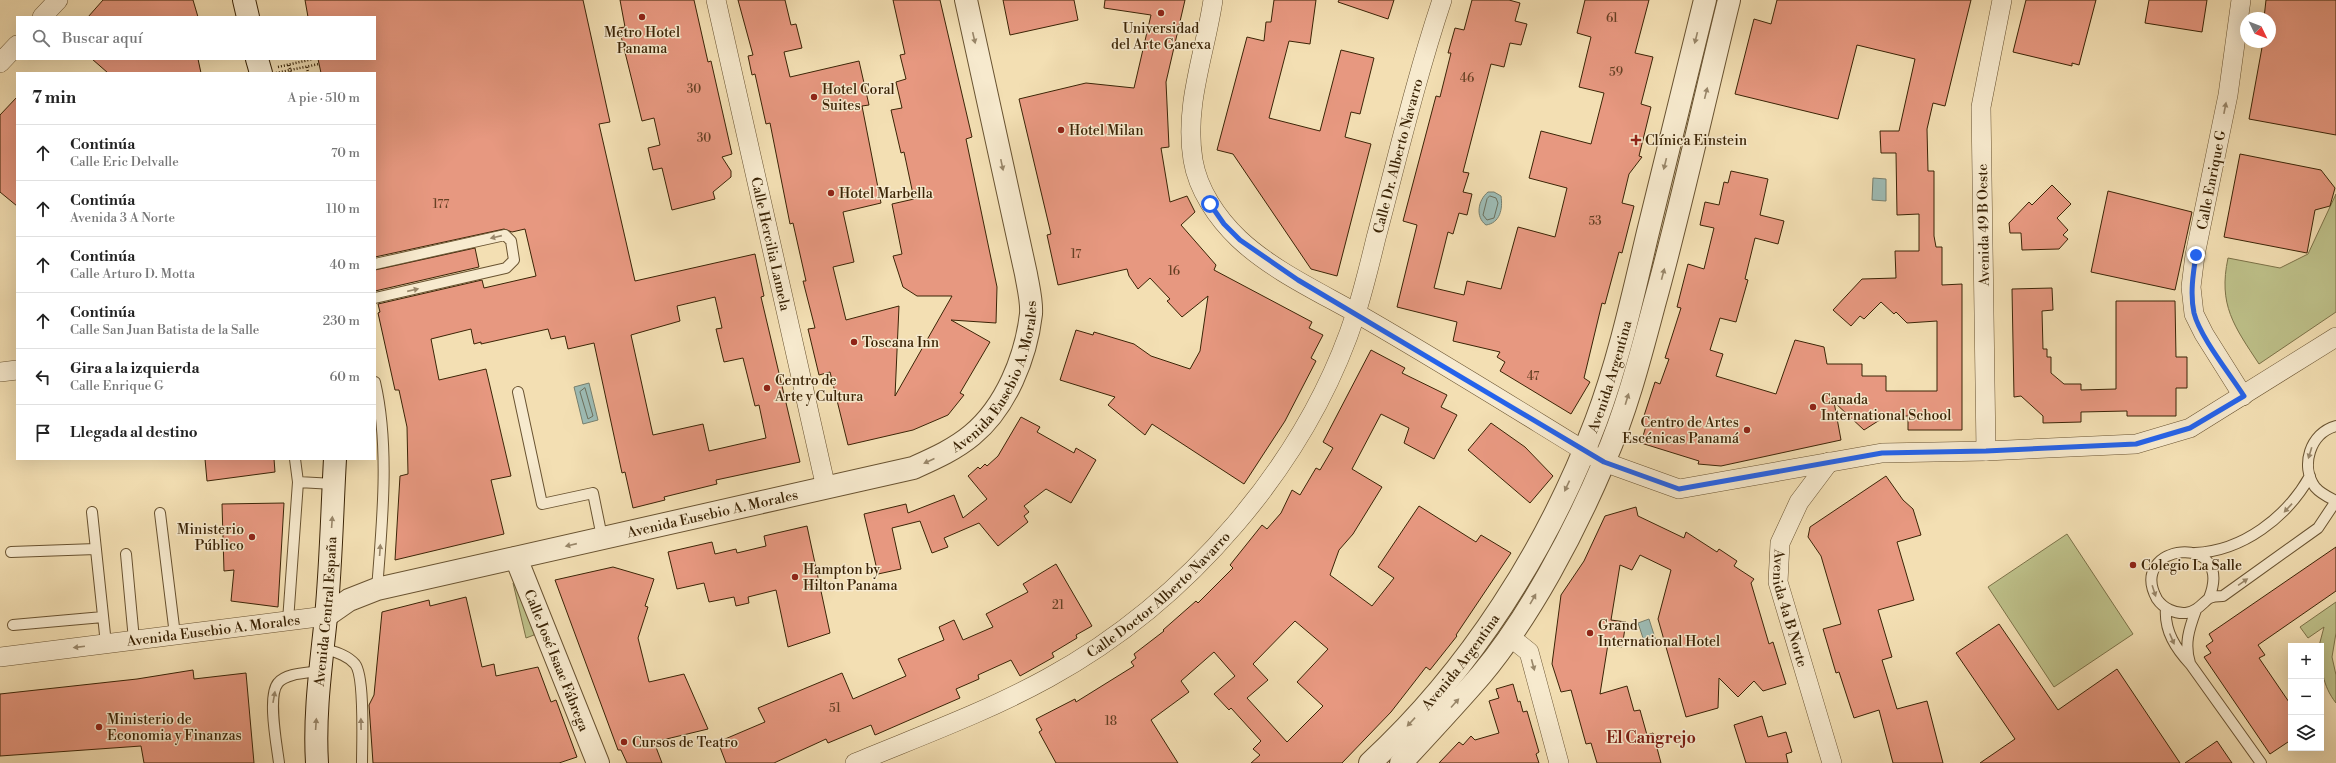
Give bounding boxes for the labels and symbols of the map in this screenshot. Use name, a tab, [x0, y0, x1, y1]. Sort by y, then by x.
marker: Universidad del Arte Ganexa	[1156, 8, 1166, 18]
house number: 61	[1606, 11, 1619, 26]
marker: Metro Hotel Panama	[637, 12, 647, 22]
north arrow	[2240, 12, 2276, 48]
place label: Universidad del Arte Ganexa	[1111, 20, 1212, 54]
place label: Metro Hotel Panama	[604, 24, 680, 58]
one-way arrow	[972, 32, 978, 44]
one-way arrow	[1693, 32, 1699, 44]
house number: 59	[1609, 65, 1623, 80]
house number: 46	[1460, 71, 1474, 86]
street label: Calle Dr. Alberto Navarro	[1370, 76, 1428, 236]
place label: Hotel Coral Suites	[822, 81, 895, 115]
house number: 30	[687, 82, 701, 97]
one-way arrow	[1703, 87, 1709, 100]
marker: Hotel Coral Suites	[809, 92, 819, 102]
one-way arrow	[2223, 102, 2229, 114]
place label: Hotel Milan	[1069, 122, 1144, 140]
marker: Hotel Milan	[1056, 125, 1066, 135]
street label: Calle Enrique G	[2194, 128, 2231, 231]
house number: 30	[697, 131, 711, 146]
place label: Clínica Einstein	[1645, 132, 1748, 150]
marker: Clínica Einstein	[1630, 134, 1642, 146]
one-way arrow	[1661, 158, 1667, 170]
one-way arrow	[1000, 159, 1006, 171]
street label: Avenida 49 B Oeste	[1974, 164, 1994, 287]
street label: Calle Hercilia Lamela	[746, 175, 794, 314]
place label: Hotel Marbella	[839, 185, 934, 203]
marker: Hotel Marbella	[826, 188, 836, 198]
route start	[1201, 195, 1219, 213]
house number: 177	[433, 197, 449, 212]
house number: 53	[1588, 214, 1602, 229]
one-way arrow	[490, 234, 502, 240]
route end	[2187, 246, 2205, 264]
house number: 17	[1071, 247, 1081, 262]
house number: 16	[1168, 264, 1180, 279]
one-way arrow	[1660, 268, 1666, 281]
one-way arrow	[407, 286, 419, 292]
street label: Avenida Eusebio A. Morales	[947, 300, 1041, 458]
street label: Avenida Argentina	[1584, 318, 1637, 437]
place label: Toscana Inn	[862, 334, 940, 352]
marker: Toscana Inn	[849, 337, 859, 347]
house number: 47	[1527, 369, 1539, 384]
place label: Centro de Arte y Cultura	[774, 372, 864, 406]
marker: Centro de Arte y Cultura	[762, 383, 772, 393]
place label: Canada International School	[1821, 391, 1951, 425]
one-way arrow	[1624, 393, 1630, 405]
marker: Canada International School	[1808, 402, 1818, 412]
place label: Centro de Artes Escénicas Panamá	[1622, 414, 1740, 448]
marker: Centro de Artes Escénicas Panamá	[1742, 425, 1752, 435]
one-way arrow	[2307, 447, 2313, 459]
one-way arrow	[923, 458, 934, 464]
one-way arrow	[1564, 480, 1570, 491]
street label: Avenida Eusebio A. Morales	[624, 486, 800, 542]
one-way arrow	[2283, 503, 2292, 513]
one-way arrow	[328, 516, 335, 528]
place label: Ministerio Público	[177, 521, 244, 555]
street label: Calle Doctor Alberto Navarro	[1084, 528, 1235, 662]
marker: Ministerio Público	[247, 532, 257, 542]
street label: Avenida Central España	[311, 535, 341, 688]
one-way arrow	[564, 542, 577, 548]
one-way arrow	[376, 544, 383, 556]
street label: Avenida 4a B Norte	[1768, 548, 1811, 670]
place label: Colegio La Salle	[2141, 557, 2242, 575]
marker: Colegio La Salle	[2128, 560, 2138, 570]
place label: Hampton by Hilton Panama	[803, 561, 898, 595]
marker: Hampton by Hilton Panama	[790, 572, 800, 582]
one-way arrow	[2238, 577, 2249, 586]
one-way arrow	[2151, 586, 2157, 598]
street label: Calle José Isaac Fábrega	[519, 587, 593, 735]
one-way arrow	[1529, 593, 1536, 605]
house number: 21	[1052, 598, 1065, 613]
street label: Avenida Argentina	[1418, 610, 1505, 715]
street label: Avenida Eusebio A. Morales	[125, 611, 301, 651]
place label: Grand International Hotel	[1598, 617, 1720, 651]
marker: Grand International Hotel	[1585, 628, 1595, 638]
one-way arrow	[2169, 634, 2175, 645]
one-way arrow	[73, 644, 85, 650]
one-way arrow	[1530, 659, 1536, 671]
one-way arrow	[271, 690, 277, 703]
one-way arrow	[1451, 698, 1460, 708]
house number: 51	[829, 701, 842, 716]
place label: Ministerio de Economia y Finanzas	[107, 711, 242, 745]
house number: 18	[1105, 714, 1117, 729]
one-way arrow	[358, 717, 364, 730]
one-way arrow	[1406, 717, 1416, 727]
one-way arrow	[312, 718, 319, 730]
marker: Ministerio de Economia y Finanzas	[94, 722, 104, 732]
district label: El Cangrejo	[1606, 728, 1696, 748]
place label: Cursos de Teatro	[632, 734, 738, 752]
marker: Cursos de Teatro	[619, 737, 629, 747]

